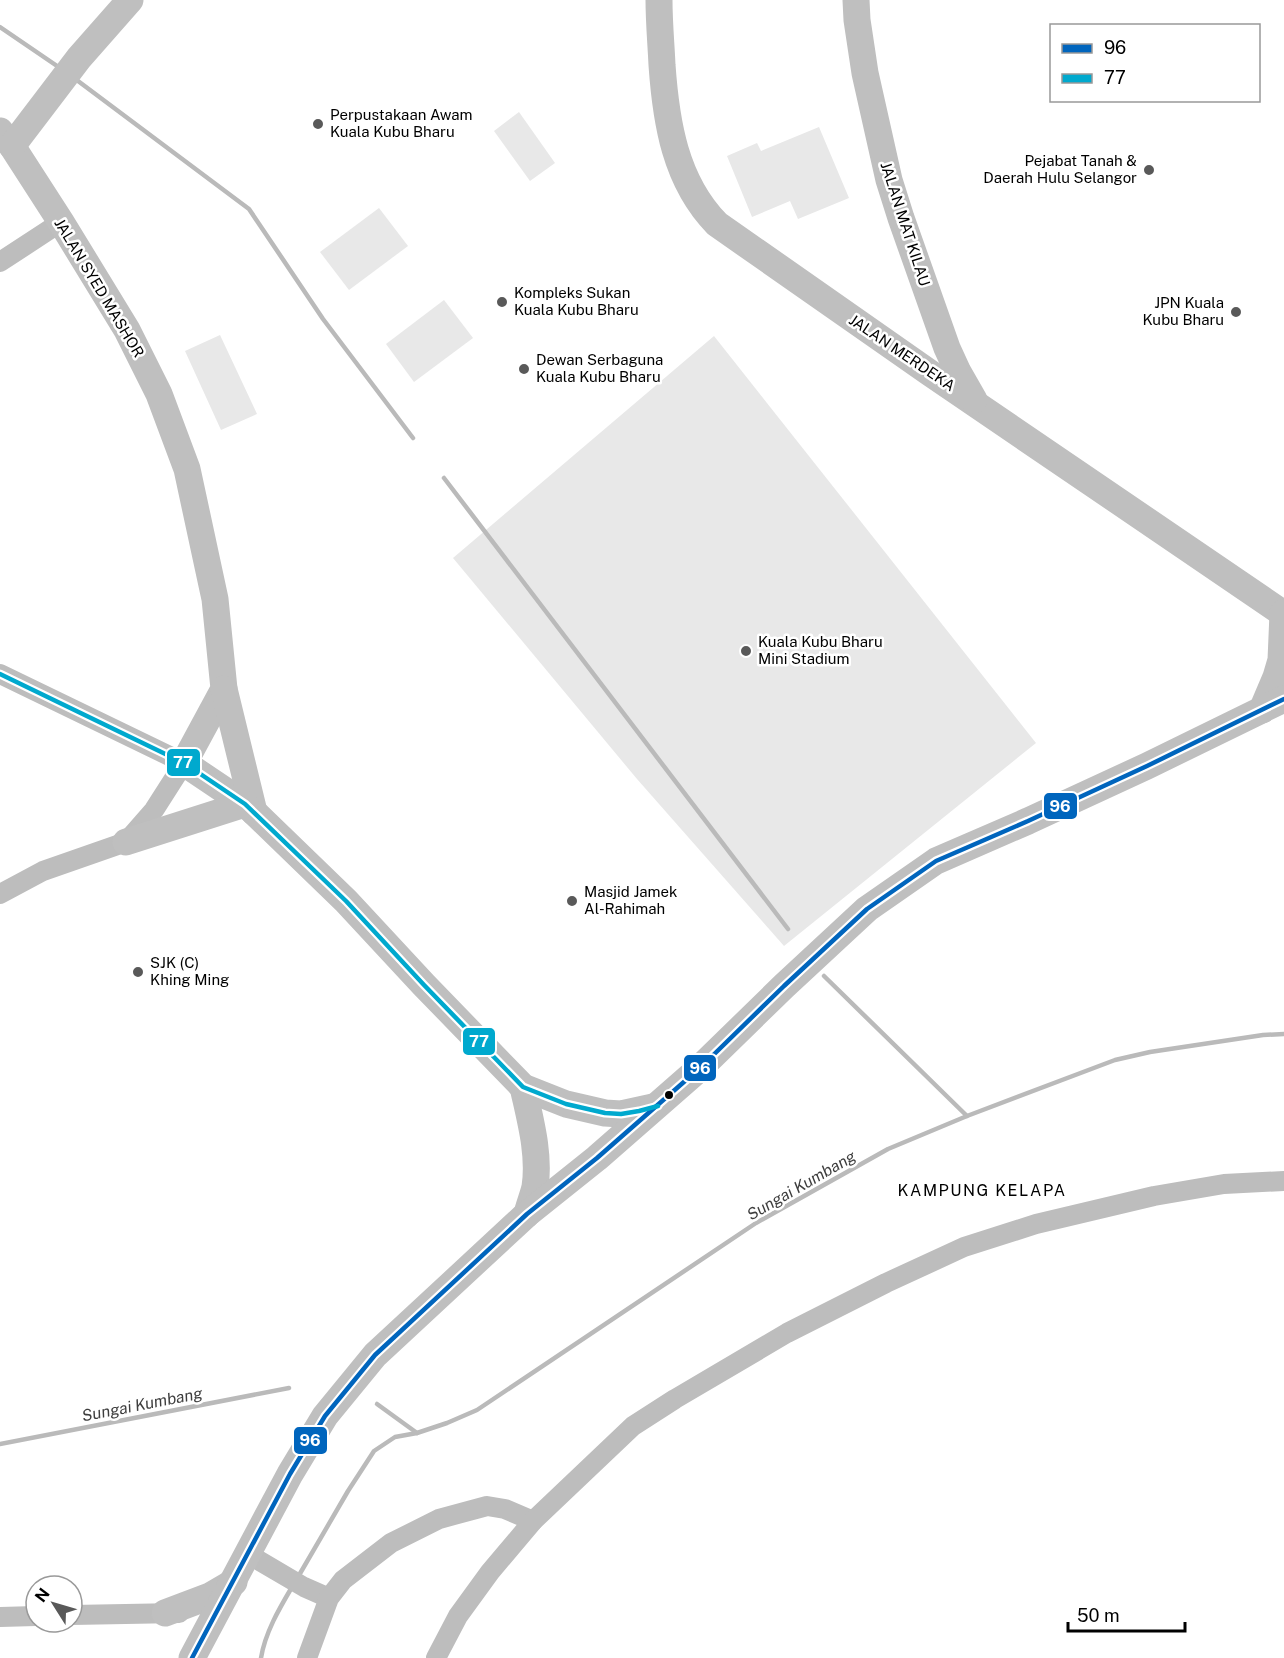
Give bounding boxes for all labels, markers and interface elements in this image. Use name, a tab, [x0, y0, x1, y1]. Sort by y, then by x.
legend	[1050, 24, 1260, 102]
text: 96	[1104, 37, 1126, 58]
text: 77	[1104, 67, 1126, 88]
place label: Perpustakaan Awam Kuala Kubu Bharu	[330, 106, 473, 140]
marker: Perpustakaan Awam Kuala Kubu Bharu	[311, 117, 325, 131]
place label: Pejabat Tanah & Daerah Hulu Selangor	[983, 152, 1137, 186]
street label: JALAN MAT KILAU	[877, 160, 934, 288]
marker: Pejabat Tanah & Daerah Hulu Selangor	[1142, 163, 1156, 177]
street label: JALAN SYED MASHOR	[51, 215, 148, 360]
place label: Kompleks Sukan Kuala Kubu Bharu	[514, 284, 639, 318]
place label: JPN Kuala Kubu Bharu	[1143, 294, 1224, 328]
marker: Kompleks Sukan Kuala Kubu Bharu	[495, 295, 509, 309]
marker: JPN Kuala Kubu Bharu	[1229, 305, 1243, 319]
street label: JALAN MERDEKA	[846, 311, 959, 395]
place label: Dewan Serbaguna Kuala Kubu Bharu	[536, 351, 663, 385]
marker: Dewan Serbaguna Kuala Kubu Bharu	[517, 362, 531, 376]
place label: Kuala Kubu Bharu Mini Stadium	[758, 633, 883, 667]
marker: Kuala Kubu Bharu Mini Stadium	[739, 644, 753, 658]
line badge: 77	[166, 748, 201, 777]
text: 77	[173, 753, 193, 772]
line badge: 96	[1043, 792, 1078, 820]
text: 96	[1049, 797, 1071, 816]
place label: Masjid Jamek Al-Rahimah	[584, 883, 677, 917]
marker: Masjid Jamek Al-Rahimah	[565, 894, 579, 908]
place label: SJK (C) Khing Ming	[150, 954, 229, 988]
marker: SJK (C) Khing Ming	[131, 965, 145, 979]
line badge: 77	[462, 1027, 496, 1056]
text: 77	[469, 1032, 489, 1051]
line badge: 96	[683, 1054, 717, 1082]
text: 96	[689, 1059, 711, 1078]
unlabelled marker	[663, 1089, 675, 1101]
water label: Sungai Kumbang	[743, 1146, 860, 1224]
district label: KAMPUNG KELAPA	[897, 1181, 1067, 1200]
water label: Sungai Kumbang	[80, 1383, 205, 1426]
line badge: 96	[293, 1426, 328, 1455]
text: 96	[299, 1431, 321, 1450]
north arrow	[24, 1574, 84, 1634]
text: N	[31, 1585, 54, 1606]
scale bar	[1068, 1595, 1185, 1633]
text: 50 m	[1077, 1605, 1120, 1626]

